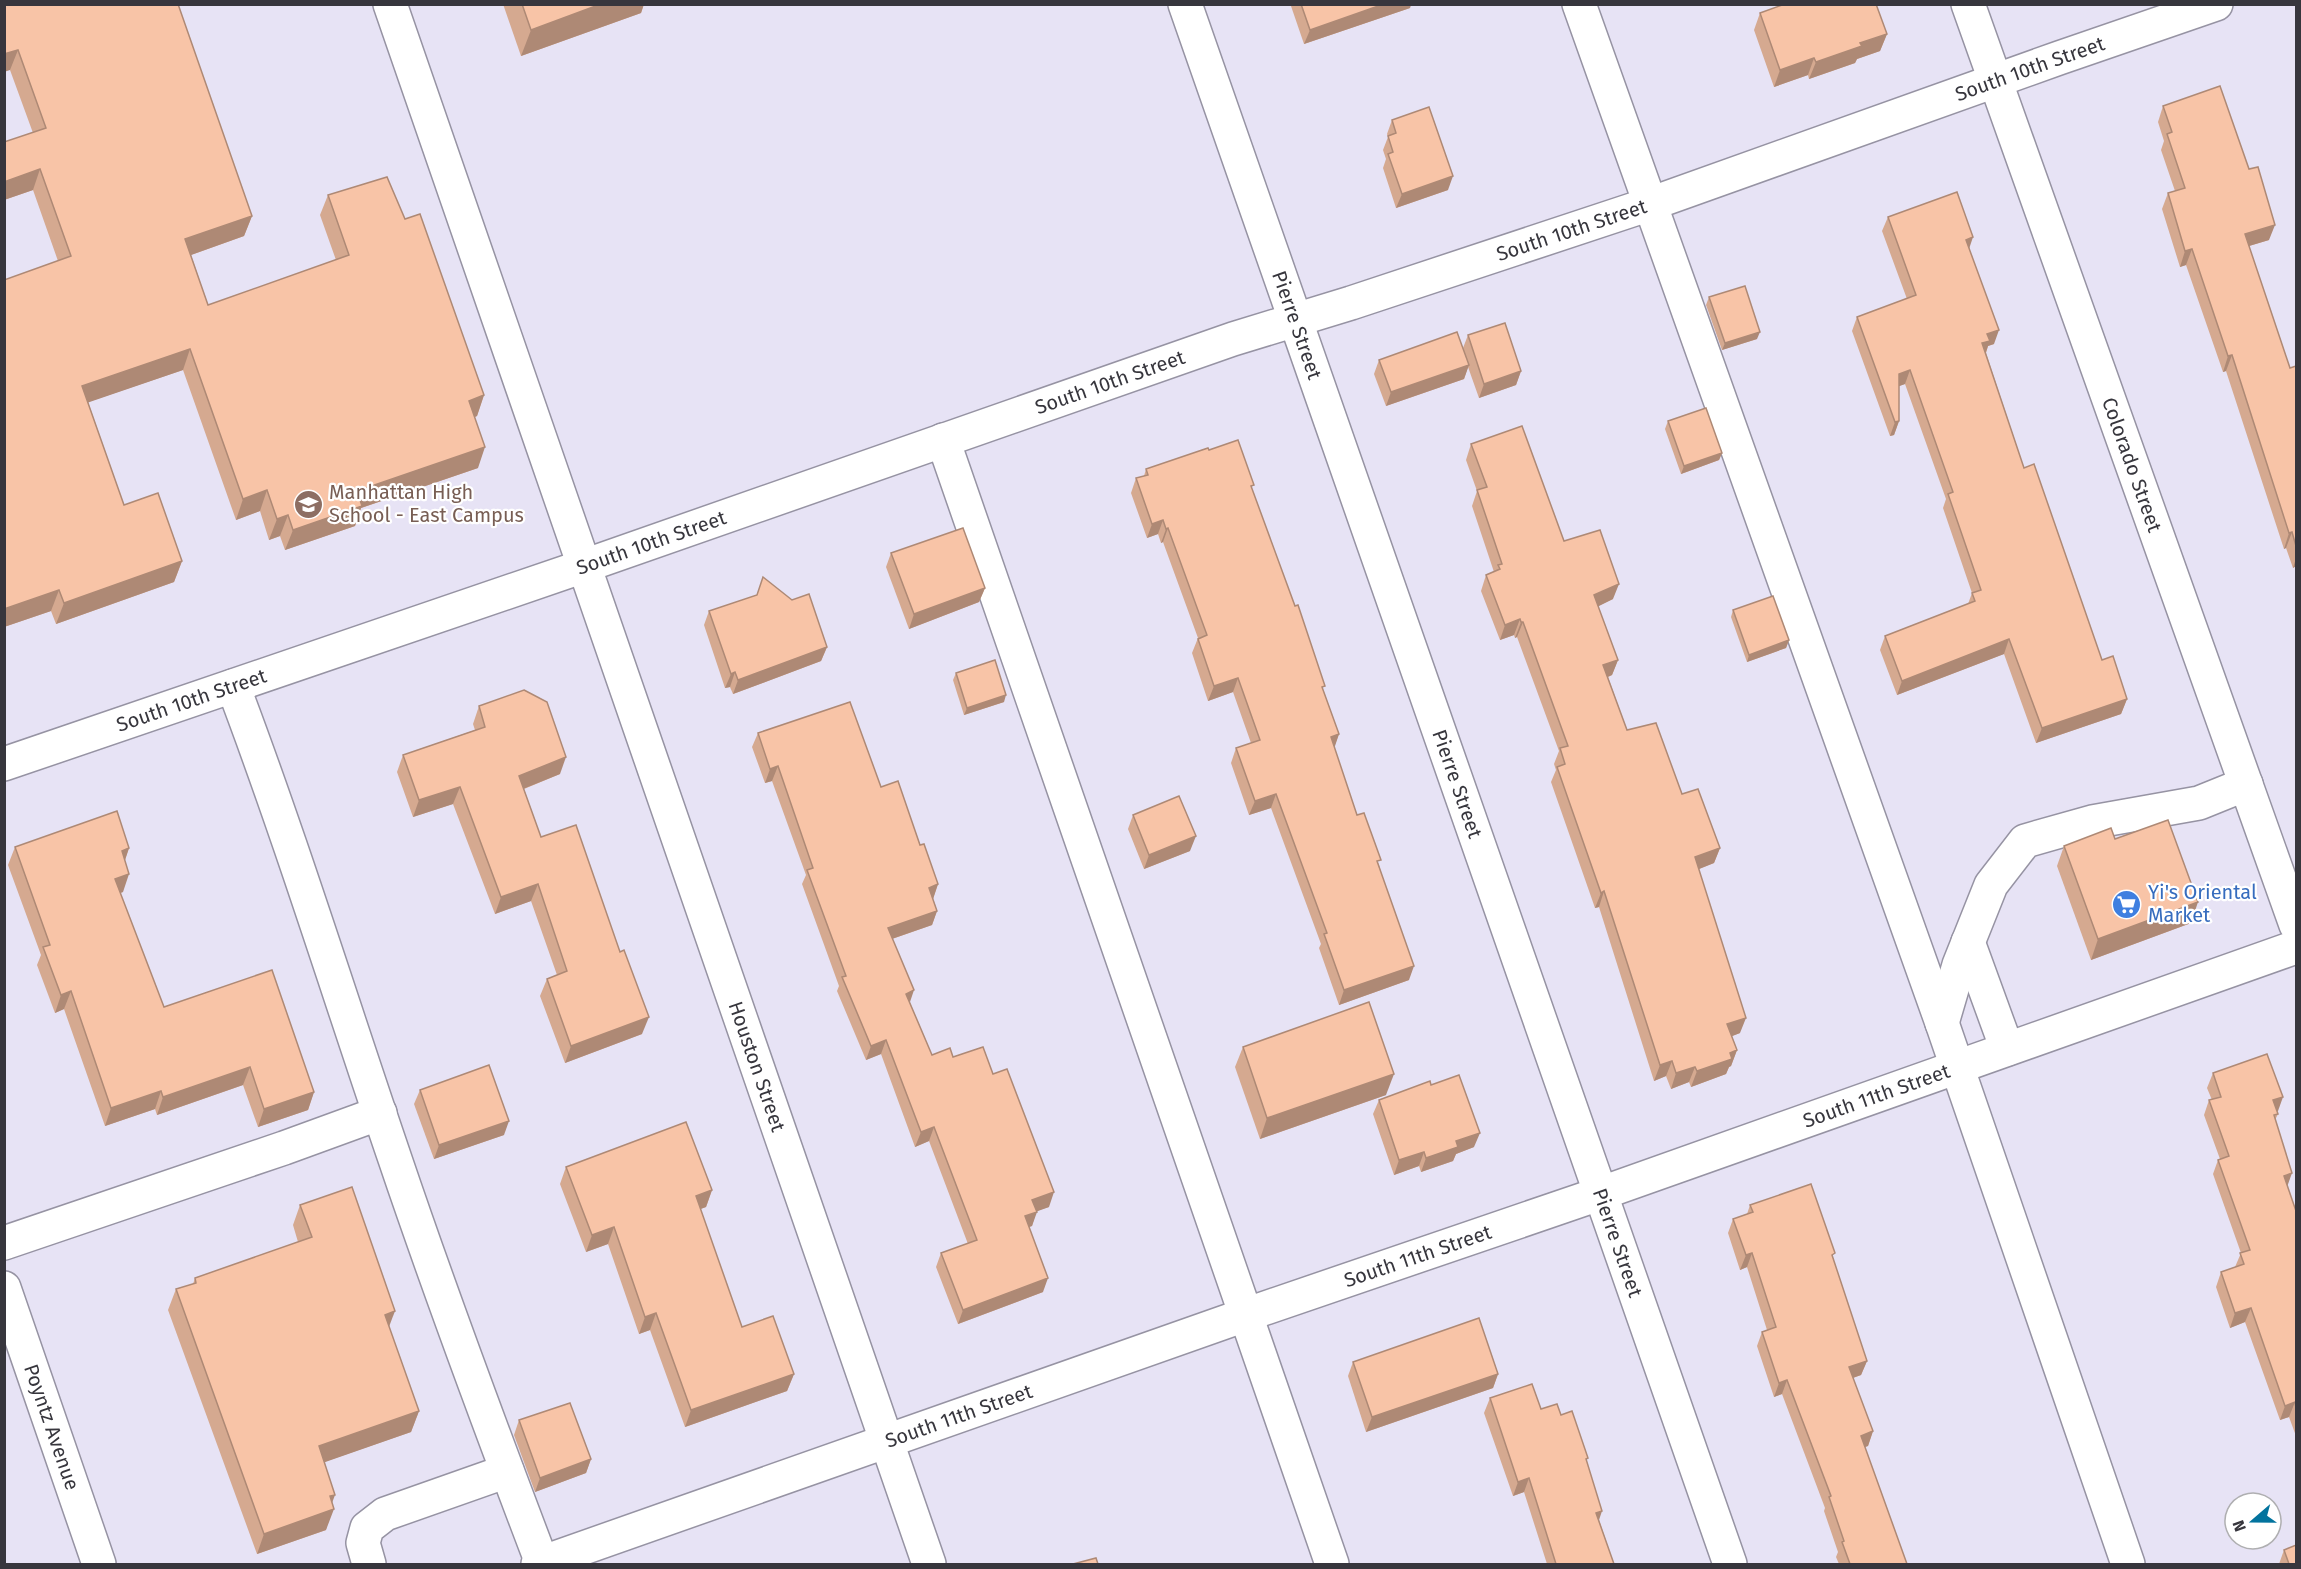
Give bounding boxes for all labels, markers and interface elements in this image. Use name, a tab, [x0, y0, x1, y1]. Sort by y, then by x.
street label: South 10th Street	[1952, 31, 2108, 106]
street label: South 10th Street	[1493, 194, 1650, 266]
street label: Pierre Street	[1267, 267, 1327, 383]
street label: South 10th Street	[1032, 345, 1189, 419]
street label: Colorado Street	[2097, 394, 2167, 536]
place label: Manhattan High School - East Campus	[329, 480, 524, 527]
school or university icon: Manhattan High School - East Campus	[292, 488, 324, 520]
street label: South 10th Street	[573, 505, 730, 580]
street label: South 10th Street	[113, 663, 270, 737]
street label: Pierre Street	[1427, 726, 1488, 842]
place label: Yi's Oriental Market	[2148, 880, 2257, 927]
supermarket icon: Yi's Oriental Market	[2111, 888, 2143, 920]
street label: Houston Street	[723, 998, 791, 1135]
street label: South 11th Street	[1800, 1058, 1954, 1133]
street label: Pierre Street	[1588, 1185, 1648, 1301]
street label: South 11th Street	[1341, 1219, 1495, 1292]
street label: Poyntz Avenue	[19, 1361, 85, 1493]
street label: South 11th Street	[882, 1379, 1036, 1453]
north arrow	[2223, 1491, 2283, 1551]
text: N	[2229, 1518, 2250, 1534]

